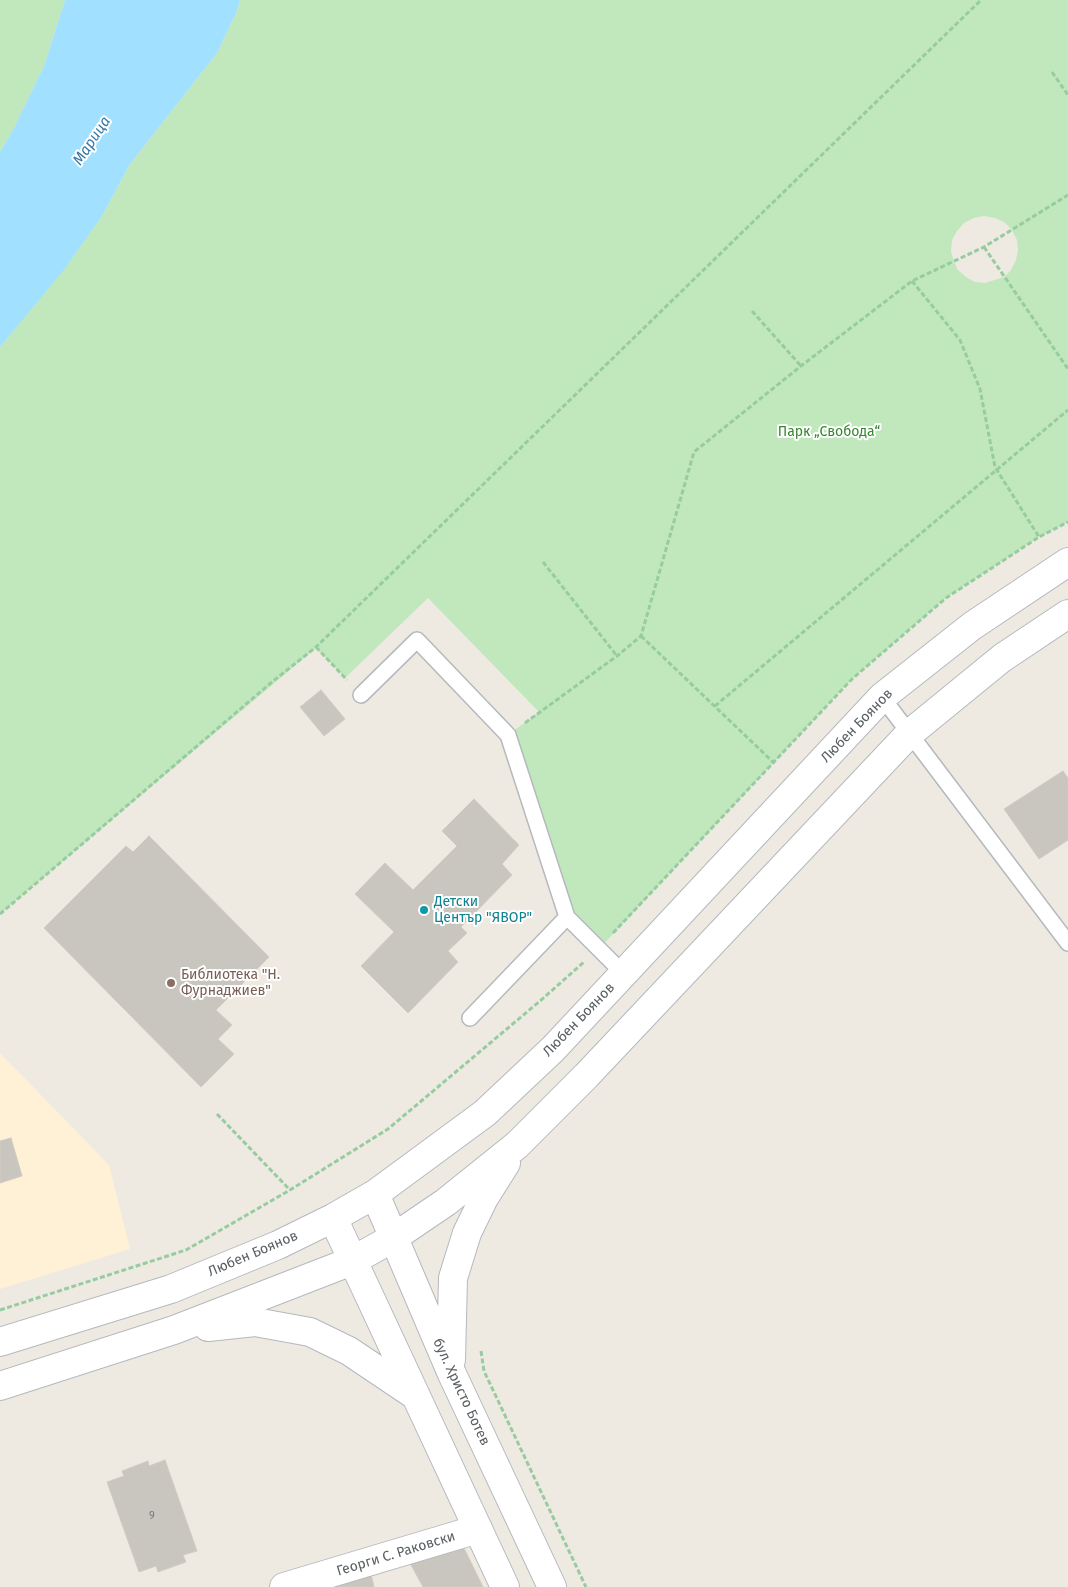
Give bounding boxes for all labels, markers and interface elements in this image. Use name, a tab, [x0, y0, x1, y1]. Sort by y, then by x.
water label: Марица	[69, 113, 115, 169]
park label: Парк „Свобода“	[778, 424, 880, 440]
street label: Любен Боянов	[818, 686, 896, 766]
place label: Детски Център "ЯВОР"	[434, 894, 532, 926]
marker: Детски Център "ЯВОР"	[418, 904, 430, 916]
place label: Библиотека "Н. Фурнаджиев"	[181, 967, 280, 1000]
marker: Библиотека "Н. Фурнаджиев"	[165, 977, 177, 989]
street label: Любен Боянов	[540, 980, 618, 1060]
street label: Любен Боянов	[205, 1227, 301, 1281]
street label: бул. Христо Ботев	[429, 1336, 493, 1448]
house number: 9	[149, 1509, 155, 1523]
street label: Георги С. Раковски	[335, 1528, 457, 1580]

